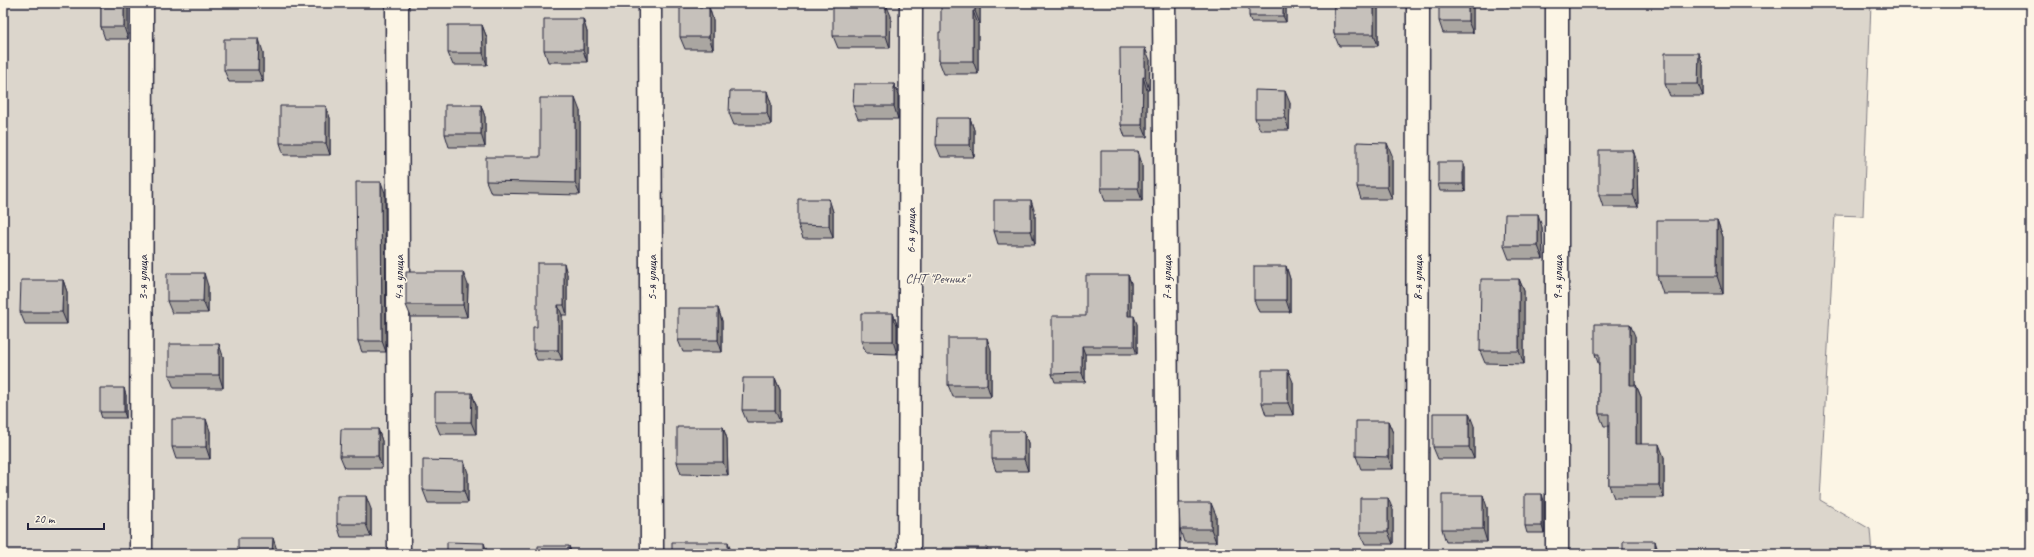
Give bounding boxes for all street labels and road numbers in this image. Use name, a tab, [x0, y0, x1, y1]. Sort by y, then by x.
street label: 6-я улица	[902, 207, 919, 254]
street label: 3-я улица	[134, 254, 151, 301]
street label: 4-я улица	[390, 254, 407, 301]
street label: 5-я улица	[643, 254, 660, 301]
street label: 7-я улица	[1158, 254, 1175, 301]
street label: 8-я улица	[1409, 254, 1426, 301]
street label: 9-я улица	[1549, 254, 1566, 301]

